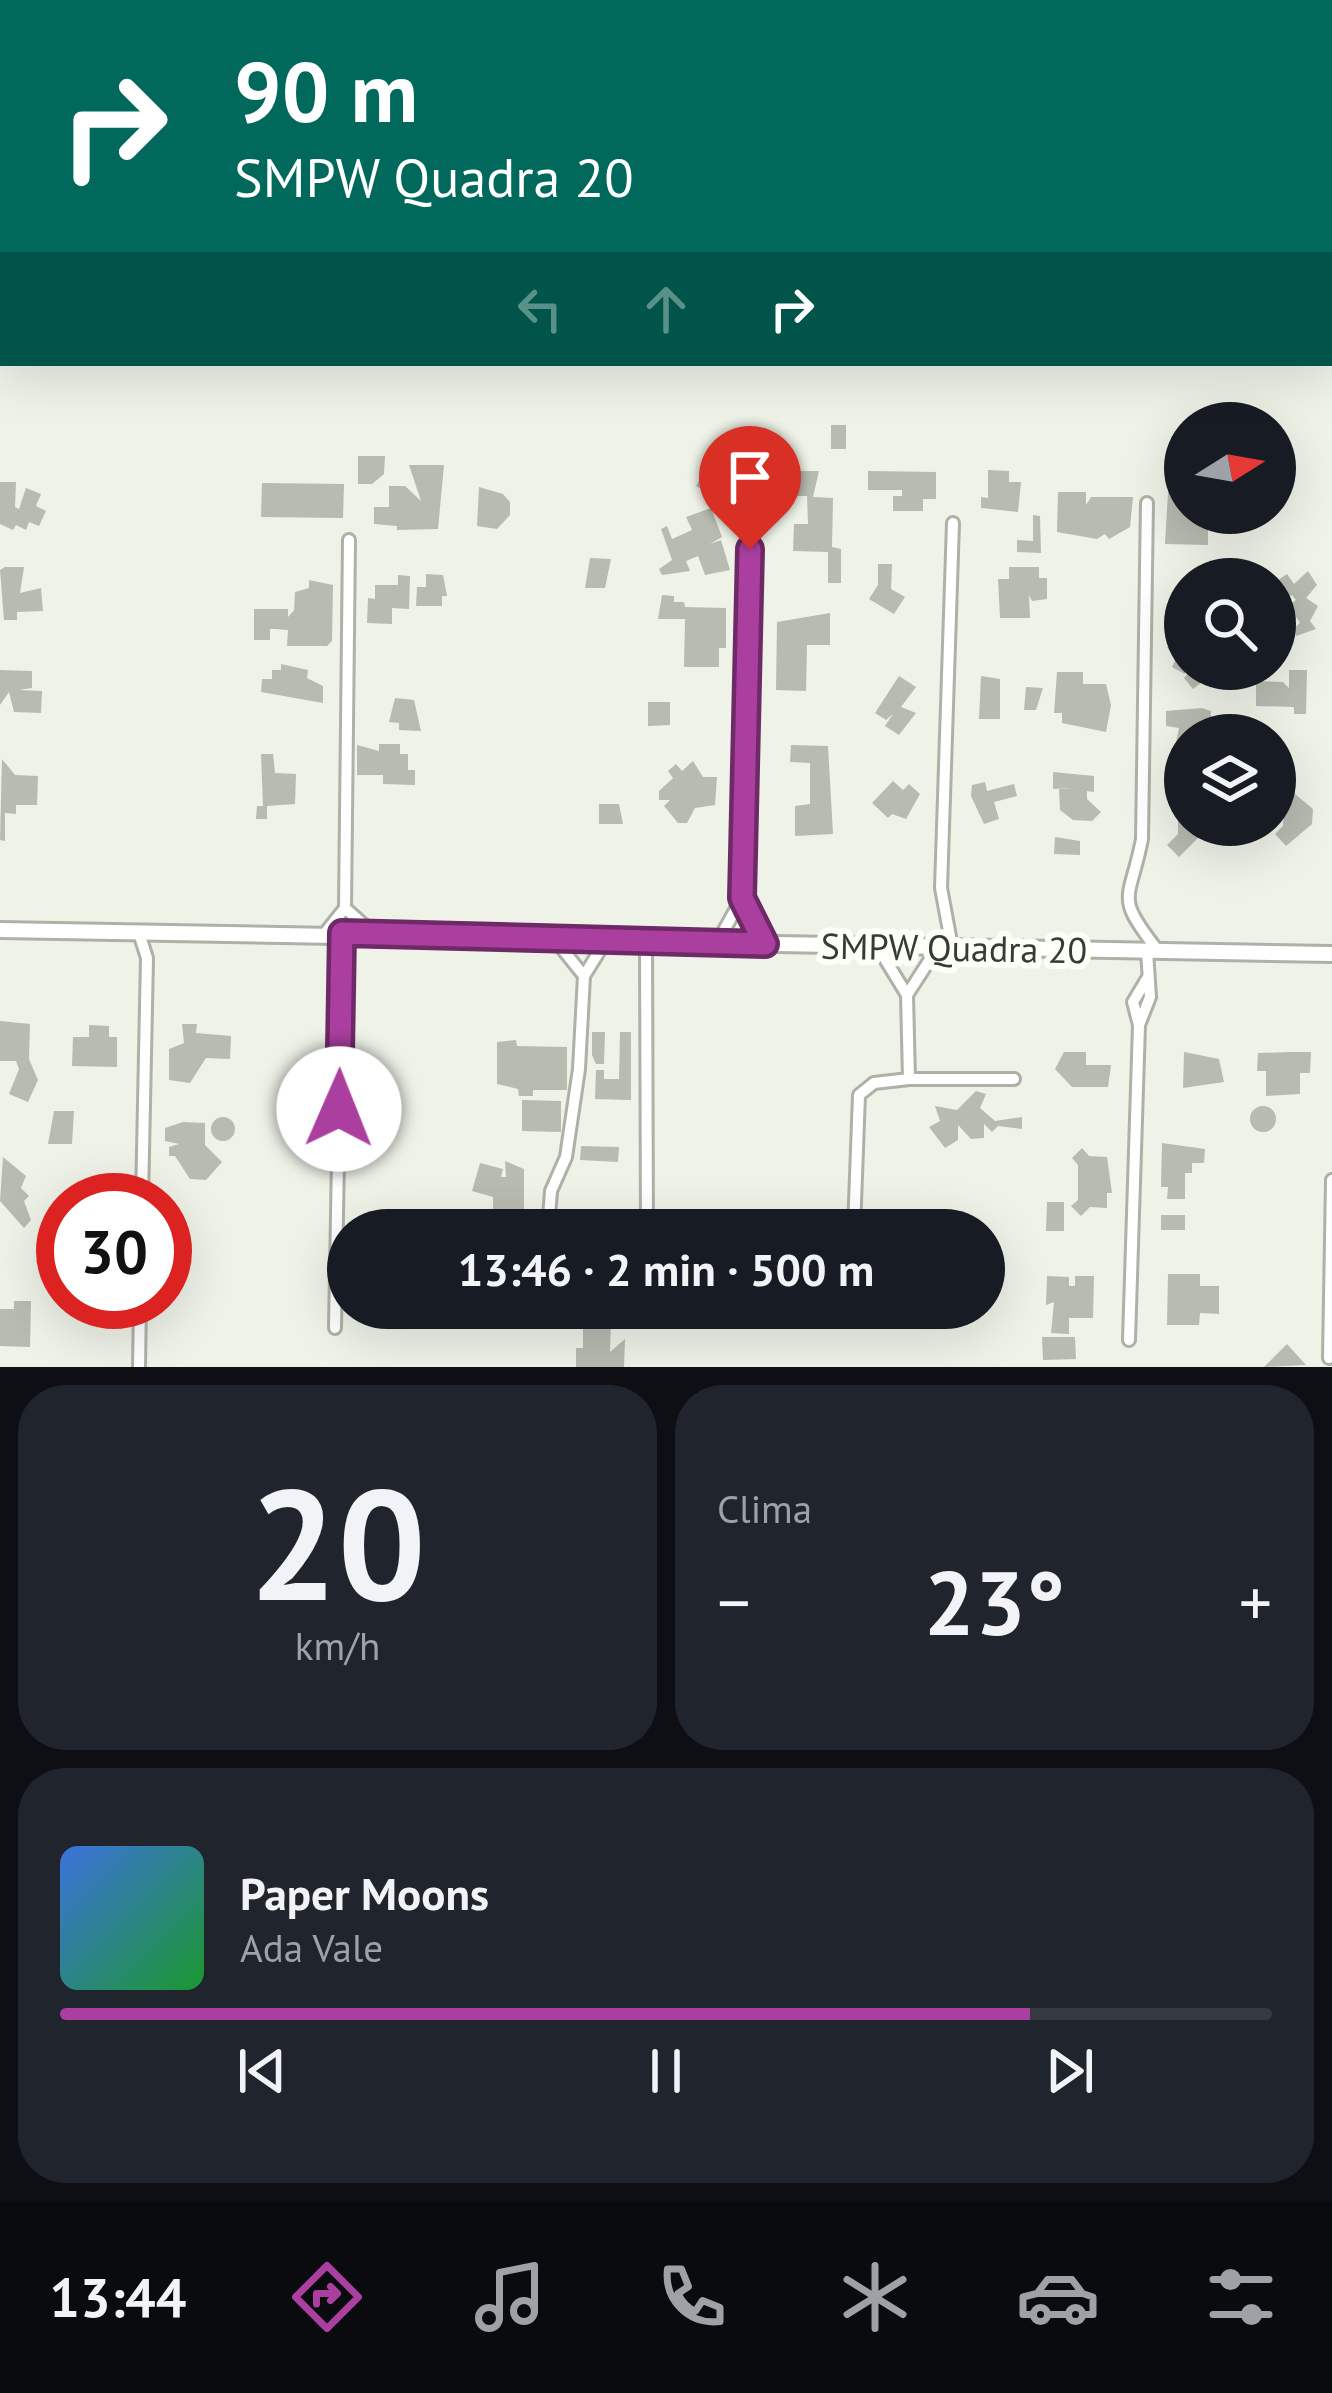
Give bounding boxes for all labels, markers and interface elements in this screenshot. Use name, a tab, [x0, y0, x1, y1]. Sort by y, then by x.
text: 90 m	[234, 36, 418, 145]
icon: right	[36, 48, 192, 204]
text: SMPW Quadra 20	[234, 142, 634, 212]
icon: left	[507, 276, 573, 342]
icon: ahead	[633, 276, 699, 342]
icon: right	[759, 276, 825, 342]
north arrow	[1164, 402, 1296, 534]
map controls	[1164, 402, 1296, 846]
pin	[699, 426, 801, 549]
icon: arrive	[717, 444, 783, 510]
button: search	[1164, 558, 1296, 690]
button: layers	[1164, 714, 1296, 846]
street label: SMPW Quadra 20	[820, 922, 1088, 973]
position arrow	[276, 1046, 402, 1172]
speed limit sign: 30	[36, 1173, 192, 1329]
text: 13:46 · 2 min · 500 m	[458, 1240, 874, 1298]
text: 20	[249, 1441, 426, 1643]
text: Clima	[717, 1483, 812, 1534]
text: 23°	[924, 1543, 1065, 1660]
text: −	[717, 1559, 750, 1644]
text: +	[1239, 1559, 1272, 1644]
text: km/h	[295, 1620, 380, 1671]
text: Paper Moons	[240, 1864, 489, 1922]
text: Ada Vale	[240, 1922, 383, 1973]
icon: previous	[229, 2038, 295, 2104]
icon: pause	[633, 2038, 699, 2104]
icon: next	[1037, 2038, 1103, 2104]
icon: directions	[285, 2255, 369, 2339]
icon: music	[468, 2255, 552, 2339]
icon: phone	[650, 2255, 734, 2339]
icon: climate	[833, 2255, 917, 2339]
icon: car	[1016, 2255, 1100, 2339]
icon: filters	[1199, 2255, 1283, 2339]
text: 13:44	[49, 2262, 186, 2332]

